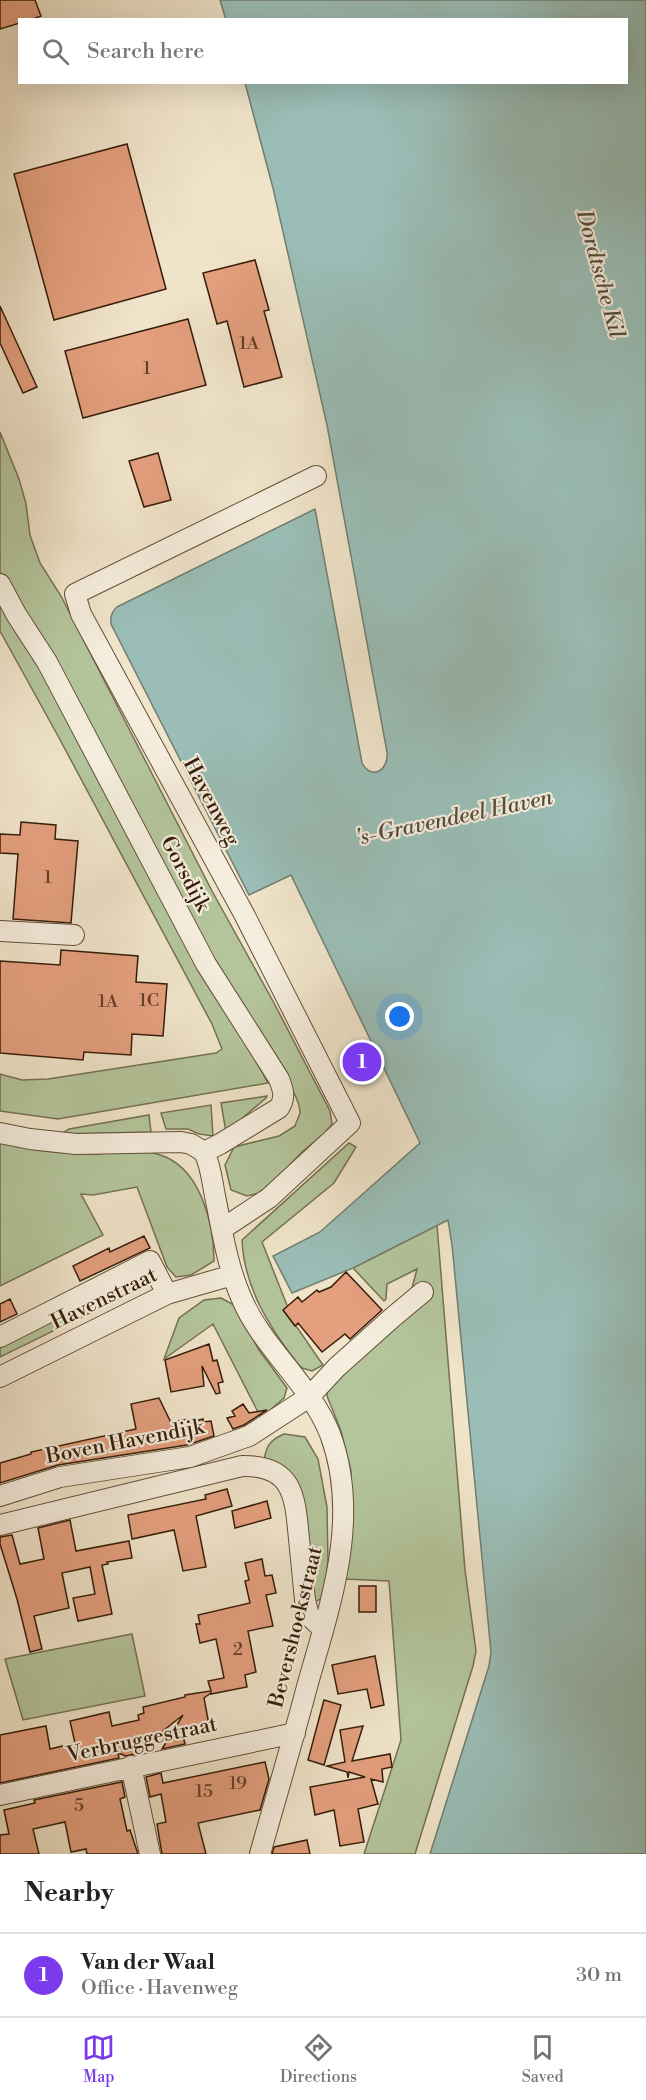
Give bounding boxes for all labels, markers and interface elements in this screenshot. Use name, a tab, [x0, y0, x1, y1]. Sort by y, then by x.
search box	[18, 18, 628, 84]
icon: search	[39, 35, 72, 68]
text: Search here	[87, 38, 204, 65]
water label: Dordtsche Kil	[570, 206, 630, 341]
house number: 1A	[239, 332, 260, 355]
house number: 1	[143, 357, 151, 380]
street label: Havenweg	[177, 753, 245, 851]
water label: 's-Gravendeel Haven	[353, 784, 556, 852]
street label: Gorsdijk	[154, 832, 216, 917]
house number: 1	[44, 866, 52, 889]
house number: 1C	[139, 989, 159, 1012]
house number: 1A	[98, 990, 119, 1013]
your location	[385, 1002, 414, 1031]
pin: 1	[342, 1040, 382, 1084]
street label: Havenstraat	[47, 1262, 162, 1336]
street label: Boven Havendijk	[43, 1414, 207, 1470]
street label: Bevershoekstraat	[263, 1543, 329, 1711]
house number: 2	[233, 1638, 243, 1661]
street label: Verbruggestraat	[64, 1711, 220, 1769]
house number: 19	[229, 1772, 247, 1795]
house number: 15	[195, 1780, 213, 1803]
house number: 5	[74, 1794, 84, 1817]
text: Nearby	[24, 1877, 114, 1909]
text: Van der Waal	[81, 1949, 215, 1976]
text: 1	[39, 1963, 48, 1988]
text: 30 m	[576, 1963, 622, 1988]
text: Office · Havenweg	[81, 1976, 238, 2001]
tab: Map	[82, 2031, 115, 2087]
tab: Directions	[280, 2031, 357, 2087]
tab: Saved	[522, 2031, 564, 2087]

